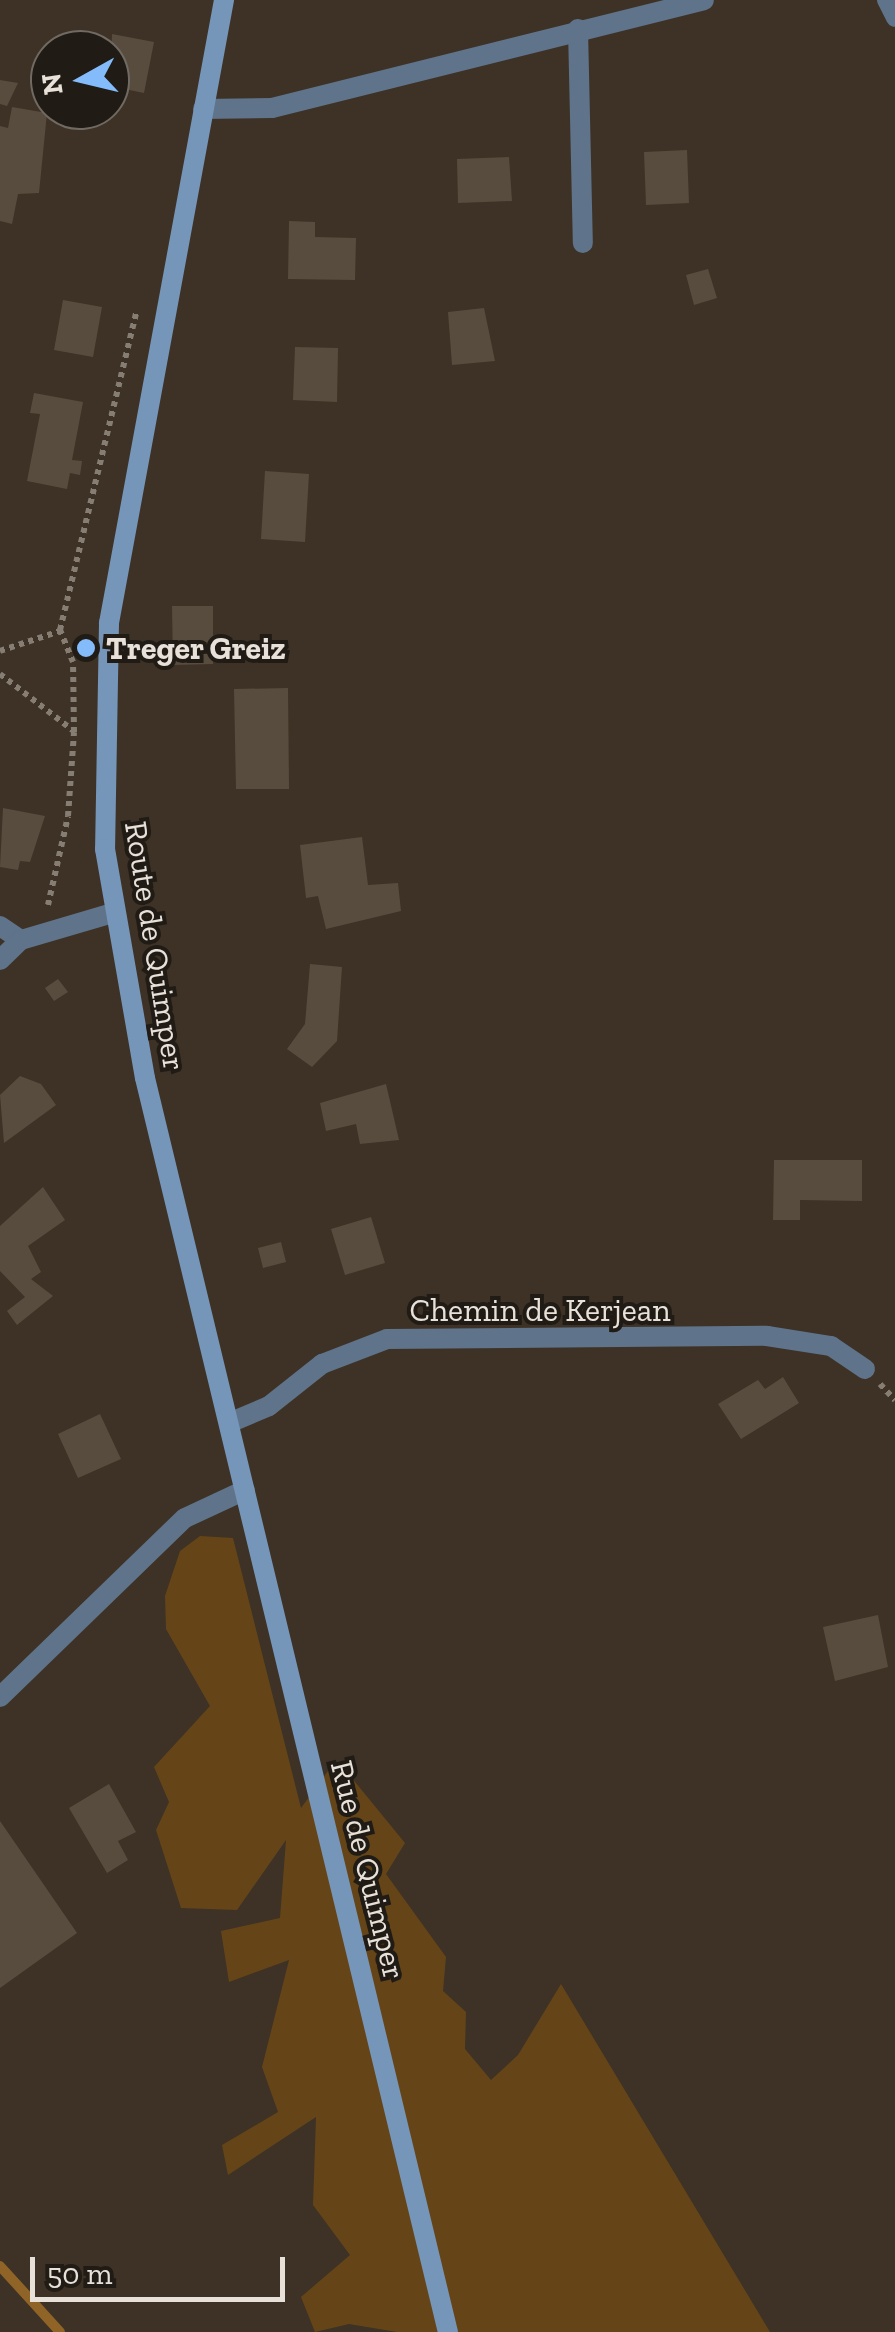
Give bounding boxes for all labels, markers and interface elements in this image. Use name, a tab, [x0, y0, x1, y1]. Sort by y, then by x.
north arrow	[30, 30, 130, 130]
text: N	[34, 71, 70, 97]
place label: Treger Greiz	[106, 629, 286, 667]
marker: Treger Greiz	[75, 637, 97, 659]
street label: Route de Quimper	[116, 819, 194, 1073]
street label: Chemin de Kerjean	[410, 1291, 670, 1329]
street label: Rue de Quimper	[322, 1757, 414, 1983]
scale bar	[35, 2237, 290, 2299]
text: 50 m	[47, 2256, 112, 2292]

